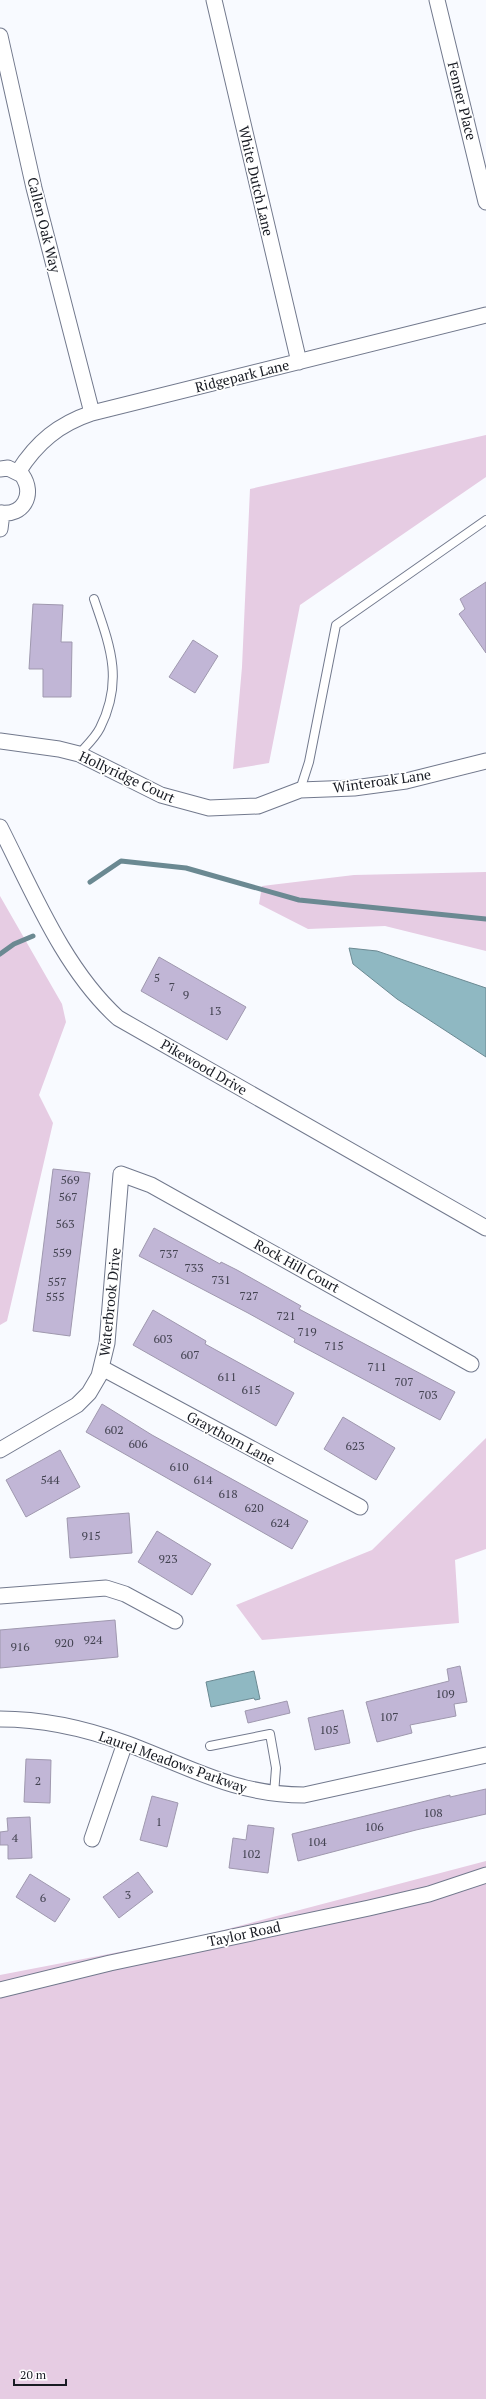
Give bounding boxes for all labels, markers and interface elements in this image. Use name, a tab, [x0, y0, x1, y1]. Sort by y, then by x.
street label: Fenner Place	[444, 60, 481, 142]
street label: White Dutch Lane	[235, 124, 278, 238]
street label: Callen Oak Way	[23, 175, 66, 275]
street label: Ridgepark Lane	[193, 355, 291, 396]
street label: Hollyridge Court	[76, 746, 179, 807]
street label: Winteroak Lane	[332, 764, 432, 797]
house number: 5	[154, 970, 160, 985]
house number: 7	[169, 979, 175, 994]
house number: 9	[183, 987, 189, 1002]
house number: 13	[209, 1003, 221, 1018]
street label: Pikewood Drive	[158, 1034, 251, 1099]
house number: 569	[60, 1172, 80, 1187]
house number: 567	[58, 1189, 78, 1204]
house number: 563	[55, 1216, 75, 1231]
street label: Rock Hill Court	[251, 1234, 344, 1297]
house number: 559	[52, 1245, 72, 1260]
house number: 737	[159, 1246, 179, 1261]
street label: Waterbrook Drive	[94, 1247, 125, 1357]
house number: 733	[184, 1260, 204, 1275]
house number: 731	[211, 1272, 231, 1287]
house number: 557	[47, 1274, 67, 1289]
house number: 727	[239, 1288, 259, 1303]
house number: 555	[45, 1289, 65, 1304]
house number: 721	[276, 1308, 296, 1323]
house number: 719	[297, 1324, 317, 1339]
house number: 603	[153, 1331, 173, 1346]
house number: 715	[324, 1338, 344, 1353]
house number: 607	[180, 1347, 200, 1362]
house number: 711	[367, 1359, 387, 1374]
house number: 611	[217, 1369, 237, 1384]
house number: 707	[394, 1374, 414, 1389]
house number: 615	[241, 1382, 261, 1397]
house number: 703	[418, 1387, 438, 1402]
street label: Graythorn Lane	[184, 1406, 279, 1469]
house number: 602	[104, 1422, 124, 1437]
house number: 606	[128, 1436, 148, 1451]
house number: 623	[345, 1438, 365, 1453]
house number: 610	[169, 1459, 189, 1474]
house number: 544	[40, 1472, 60, 1487]
house number: 614	[193, 1472, 213, 1487]
house number: 618	[218, 1486, 238, 1501]
house number: 620	[244, 1500, 264, 1515]
house number: 624	[270, 1515, 290, 1530]
house number: 915	[81, 1528, 101, 1543]
house number: 923	[158, 1551, 178, 1566]
house number: 924	[83, 1632, 103, 1647]
house number: 920	[54, 1635, 74, 1650]
house number: 916	[10, 1639, 30, 1654]
house number: 109	[435, 1686, 455, 1701]
house number: 107	[379, 1709, 399, 1724]
house number: 105	[319, 1722, 339, 1737]
street label: Laurel Meadows Parkway	[96, 1726, 251, 1798]
house number: 2	[35, 1773, 41, 1788]
house number: 108	[423, 1805, 443, 1820]
house number: 1	[156, 1814, 162, 1829]
house number: 106	[364, 1819, 384, 1834]
house number: 4	[12, 1830, 19, 1845]
house number: 104	[307, 1834, 327, 1849]
house number: 102	[241, 1846, 261, 1861]
house number: 3	[125, 1887, 131, 1902]
house number: 6	[40, 1890, 47, 1905]
street label: Taylor Road	[206, 1916, 282, 1951]
scale bar	[14, 2361, 66, 2387]
text: 20 m	[20, 2367, 47, 2382]

